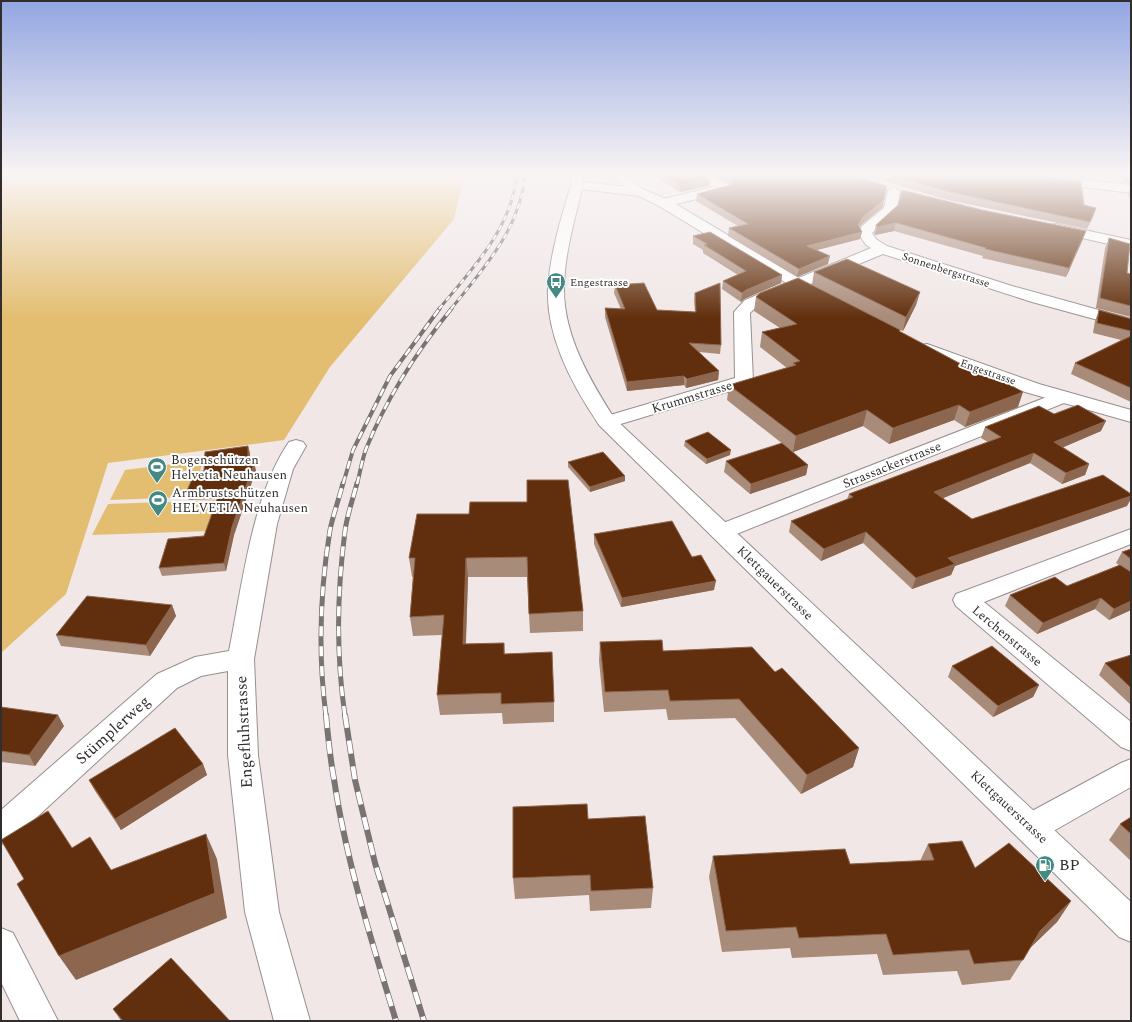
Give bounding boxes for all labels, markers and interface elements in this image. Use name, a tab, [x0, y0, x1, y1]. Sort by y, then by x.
street label: Sonnenbergstrasse	[900, 248, 992, 292]
bus stop icon: Engestrasse	[545, 271, 567, 299]
place label: Engestrasse	[570, 274, 628, 291]
street label: Engestrasse	[958, 355, 1018, 389]
street label: Krummstrasse	[649, 375, 735, 419]
street label: Strassackerstrasse	[840, 436, 944, 494]
place label: Bogenschützen Helvetia Neuhausen	[171, 450, 287, 485]
sports icon: Bogenschützen Helvetia Neuhausen	[146, 456, 168, 484]
place label: Armbrustschützen HELVETIA Neuhausen	[172, 483, 308, 518]
sports icon: Armbrustschützen HELVETIA Neuhausen	[147, 489, 169, 517]
street label: Klettgauerstrasse	[732, 541, 818, 625]
street label: Lerchenstrasse	[967, 601, 1047, 671]
street label: Engefluhstrasse	[229, 675, 259, 789]
street label: Stümplerweg	[70, 690, 156, 770]
street label: Klettgauerstrasse	[966, 766, 1052, 848]
place label: BP	[1059, 853, 1080, 877]
fuel station icon: BP	[1034, 854, 1056, 882]

